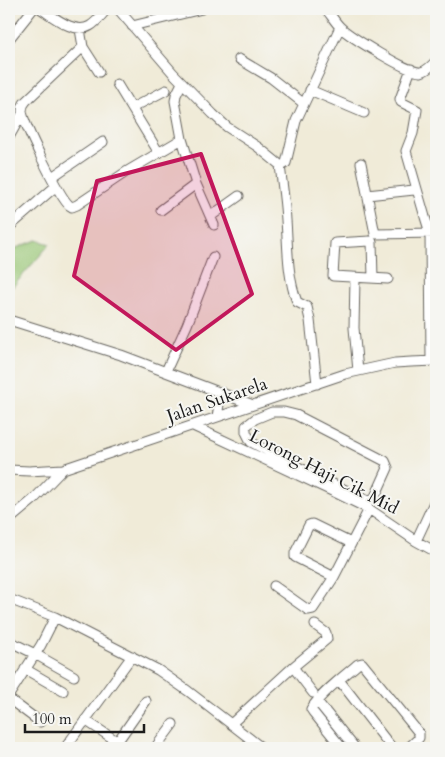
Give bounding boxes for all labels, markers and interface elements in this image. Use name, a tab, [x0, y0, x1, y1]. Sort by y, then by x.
street label: Jalan Sukarela	[161, 371, 271, 430]
street label: Lorong Haji Cik Mid	[245, 423, 403, 521]
scale bar	[25, 702, 144, 734]
text: 100 m	[32, 709, 72, 729]

